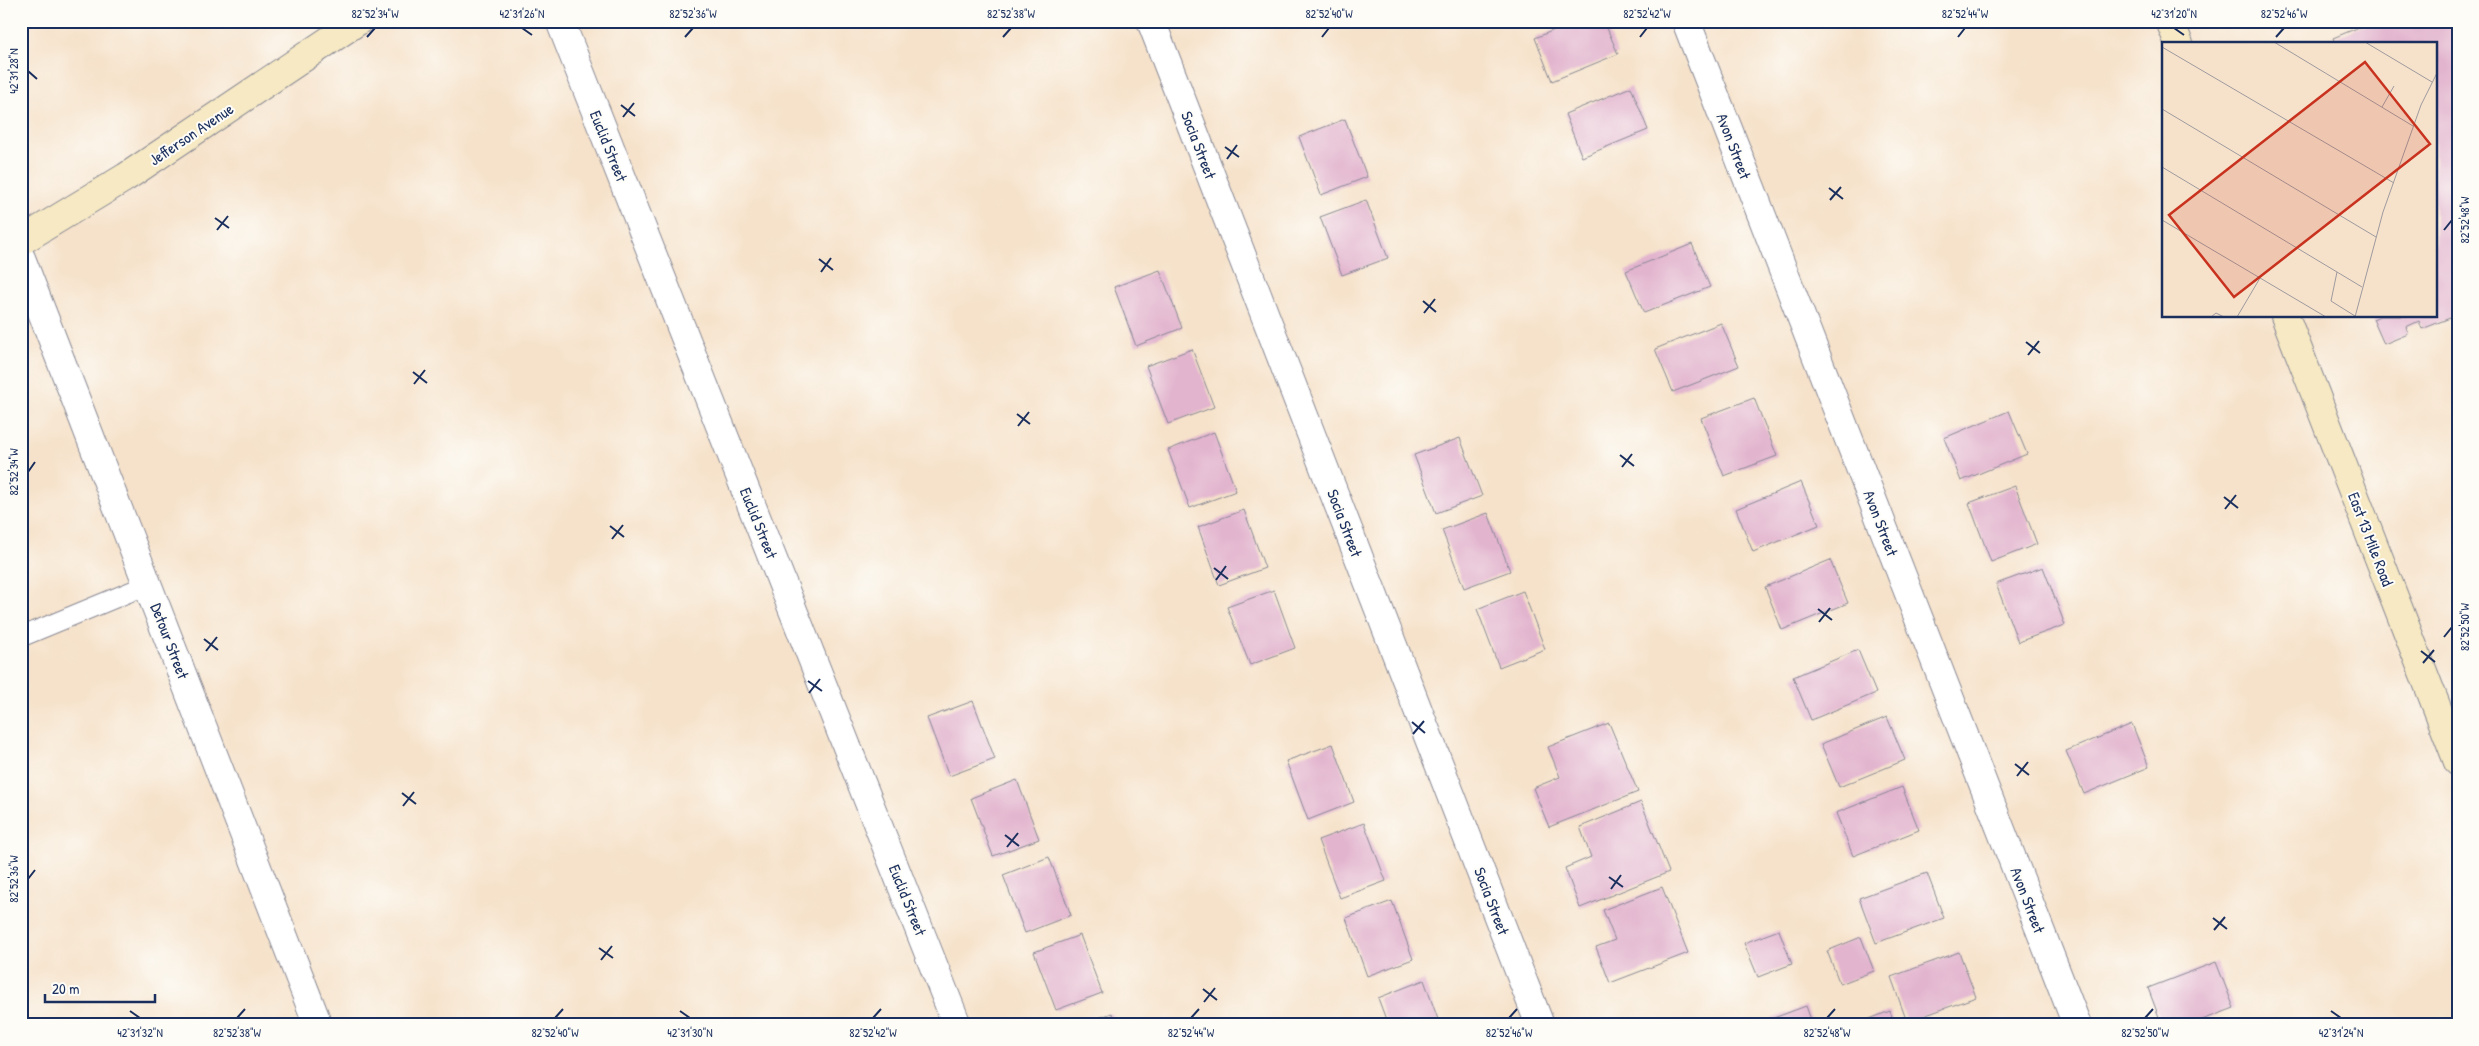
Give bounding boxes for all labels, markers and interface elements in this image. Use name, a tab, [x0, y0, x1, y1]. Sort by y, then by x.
text: 82°52'34"W	[351, 5, 399, 22]
text: 42°31'26"N	[499, 5, 545, 22]
text: 82°52'36"W	[669, 5, 717, 22]
text: 82°52'38"W	[987, 5, 1036, 22]
text: 82°52'40"W	[1305, 5, 1353, 22]
text: 82°52'42"W	[1623, 5, 1671, 22]
text: 82°52'44"W	[1942, 5, 1989, 22]
text: 42°31'20"N	[2151, 5, 2197, 22]
text: 82°52'46"W	[2261, 5, 2308, 22]
inset map	[2162, 42, 2436, 318]
text: 42°31'28"N	[5, 48, 22, 94]
street label: Jefferson Avenue	[145, 97, 238, 170]
street label: Euclid Street	[585, 107, 633, 185]
street label: Socia Street	[1176, 108, 1222, 182]
street label: Avon Street	[1711, 110, 1757, 183]
text: 82°52'48"W	[2456, 196, 2473, 243]
text: 82°52'34"W	[5, 448, 22, 496]
street label: Euclid Street	[735, 484, 783, 562]
street label: Socia Street	[1322, 486, 1368, 560]
street label: Avon Street	[1858, 487, 1904, 560]
street label: East 13 Mile Road	[2343, 489, 2399, 589]
street label: Detour Street	[145, 600, 195, 682]
text: 82°52'50"W	[2456, 603, 2473, 651]
text: 82°52'36"W	[5, 855, 22, 903]
street label: Euclid Street	[884, 861, 932, 939]
street label: Socia Street	[1469, 864, 1515, 938]
street label: Avon Street	[2005, 864, 2051, 937]
scale bar	[45, 971, 155, 1003]
text: 20 m	[52, 978, 79, 999]
text: 42°31'32"N	[117, 1024, 163, 1041]
text: 82°52'38"W	[213, 1024, 262, 1041]
text: 82°52'40"W	[531, 1024, 579, 1041]
text: 42°31'30"N	[667, 1024, 713, 1041]
text: 82°52'42"W	[849, 1024, 897, 1041]
text: 82°52'44"W	[1168, 1024, 1215, 1041]
text: 82°52'46"W	[1486, 1024, 1533, 1041]
text: 82°52'48"W	[1804, 1024, 1851, 1041]
text: 82°52'50"W	[2121, 1024, 2169, 1041]
text: 42°31'24"N	[2319, 1024, 2363, 1041]

